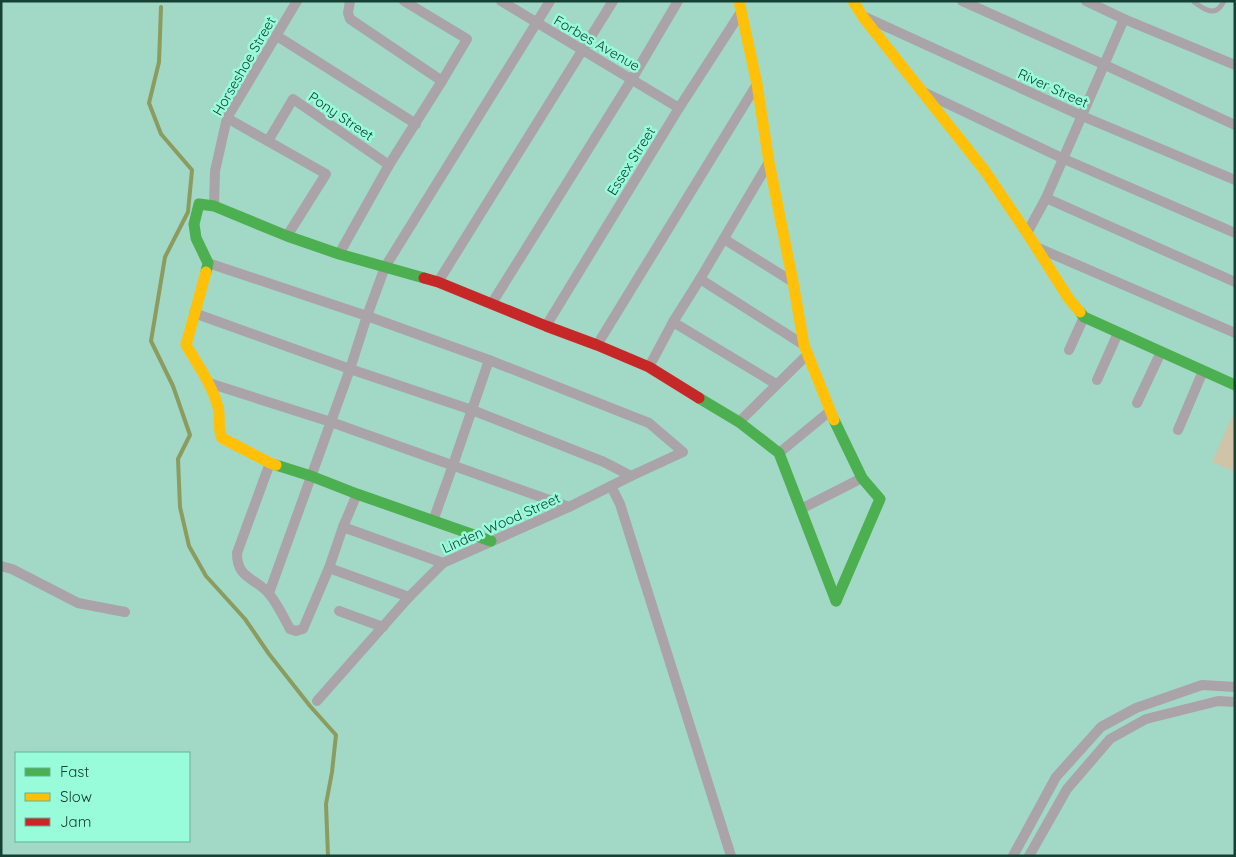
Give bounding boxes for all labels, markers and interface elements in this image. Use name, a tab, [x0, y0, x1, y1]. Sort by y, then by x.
street label: Forbes Avenue	[551, 11, 643, 75]
street label: Horseshoe Street	[208, 13, 280, 119]
street label: River Street	[1015, 65, 1091, 112]
street label: Pony Street	[305, 88, 377, 144]
street label: Essex Street	[603, 123, 659, 199]
street label: Linden Wood Street	[439, 489, 563, 557]
legend	[15, 752, 190, 842]
text: Fast	[60, 762, 89, 781]
text: Slow	[60, 787, 92, 806]
text: Jam	[60, 812, 91, 831]

